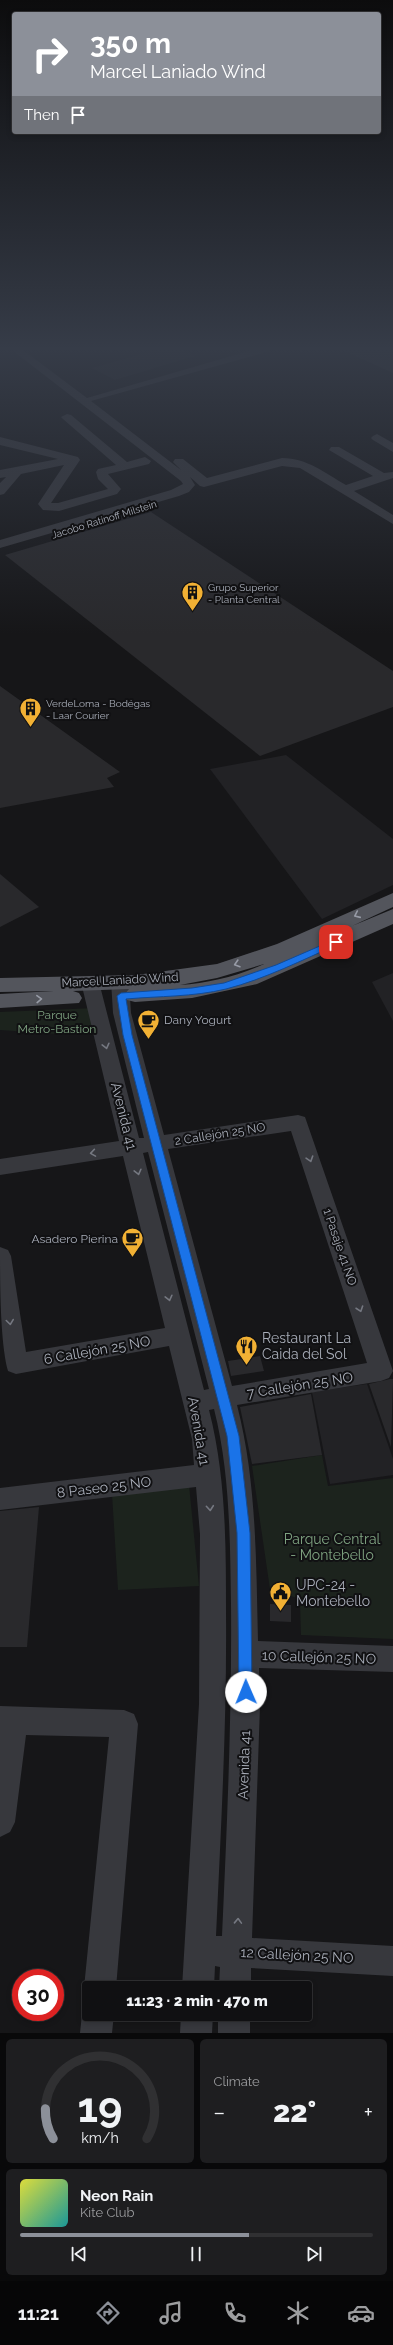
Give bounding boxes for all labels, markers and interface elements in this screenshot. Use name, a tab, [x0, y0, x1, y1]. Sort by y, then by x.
text: 350 m	[90, 27, 171, 60]
icon: right	[24, 28, 76, 80]
text: Marcel Laniado Wind	[90, 61, 266, 82]
icon: arrive	[67, 104, 89, 126]
text: Then	[24, 106, 59, 124]
street label: Jacobo Ratinoff Milstein	[50, 498, 158, 541]
building icon: Grupo Superior - Planta Central	[179, 580, 205, 613]
place label: Grupo Superior - Planta Central	[208, 582, 280, 605]
building icon: VerdeLoma - Bodégas - Laar Courier	[17, 696, 43, 729]
place label: VerdeLoma - Bodégas - Laar Courier	[46, 698, 150, 721]
one-way arrow	[354, 910, 362, 918]
pin	[319, 925, 353, 959]
icon: arrive	[325, 931, 347, 953]
one-way arrow	[234, 960, 241, 968]
street label: Marcel Laniado Wind	[61, 970, 179, 990]
one-way arrow	[36, 995, 42, 1003]
cafe icon: Dany Yogurt	[136, 1007, 162, 1040]
park label: Parque Metro-Bastion	[18, 1008, 96, 1036]
place label: Dany Yogurt	[164, 1013, 231, 1027]
one-way arrow	[102, 1043, 110, 1049]
street label: Avenida 41	[108, 1080, 140, 1152]
street label: 2 Callejón 25 NO	[174, 1120, 266, 1148]
one-way arrow	[90, 1148, 96, 1157]
one-way arrow	[305, 1155, 314, 1162]
one-way arrow	[133, 1168, 142, 1175]
street label: 1 Pasaje 41 NO	[320, 1207, 360, 1287]
cafe icon: Asadero Pierina	[120, 1226, 146, 1259]
place label: Asadero Pierina	[31, 1232, 118, 1246]
one-way arrow	[164, 1295, 173, 1302]
one-way arrow	[356, 1305, 364, 1312]
one-way arrow	[5, 1319, 14, 1325]
place label: Restaurant La Caida del Sol	[262, 1330, 351, 1362]
street label: 6 Callejón 25 NO	[42, 1333, 152, 1367]
restaurant icon: Restaurant La Caida del Sol	[233, 1333, 259, 1366]
street label: 7 Callejón 25 NO	[246, 1369, 354, 1401]
street label: Avenida 41	[185, 1396, 213, 1466]
street label: 8 Paseo 25 NO	[56, 1473, 152, 1501]
one-way arrow	[206, 1505, 215, 1511]
park label: Parque Central - Montebello	[284, 1531, 381, 1563]
place label: UPC-24 - Montebello	[296, 1577, 370, 1609]
public building icon: UPC-24 - Montebello	[267, 1580, 293, 1613]
street label: 10 Callejón 25 NO	[262, 1647, 376, 1667]
position arrow	[225, 1671, 267, 1713]
street label: Avenida 41	[235, 1730, 253, 1800]
one-way arrow	[234, 1918, 242, 1924]
street label: 12 Callejón 25 NO	[240, 1944, 354, 1966]
speed limit sign: 30	[12, 1969, 64, 2021]
text: 11:23 · 2 min · 470 m	[126, 1992, 268, 2010]
text: Climate	[214, 2074, 260, 2089]
text: 19	[77, 2083, 122, 2132]
text: 22°	[273, 2094, 316, 2129]
text: −	[214, 2099, 225, 2125]
text: +	[364, 2099, 373, 2125]
text: km/h	[81, 2130, 119, 2146]
text: Neon Rain	[80, 2187, 153, 2205]
text: Kite Club	[80, 2205, 135, 2220]
icon: previous	[68, 2243, 90, 2265]
icon: pause	[185, 2243, 207, 2265]
icon: next	[303, 2243, 325, 2265]
icon: directions	[94, 2299, 122, 2327]
icon: music	[157, 2299, 185, 2327]
icon: phone	[221, 2299, 249, 2327]
icon: climate	[284, 2299, 312, 2327]
icon: car	[347, 2299, 375, 2327]
text: 11:21	[18, 2303, 59, 2324]

